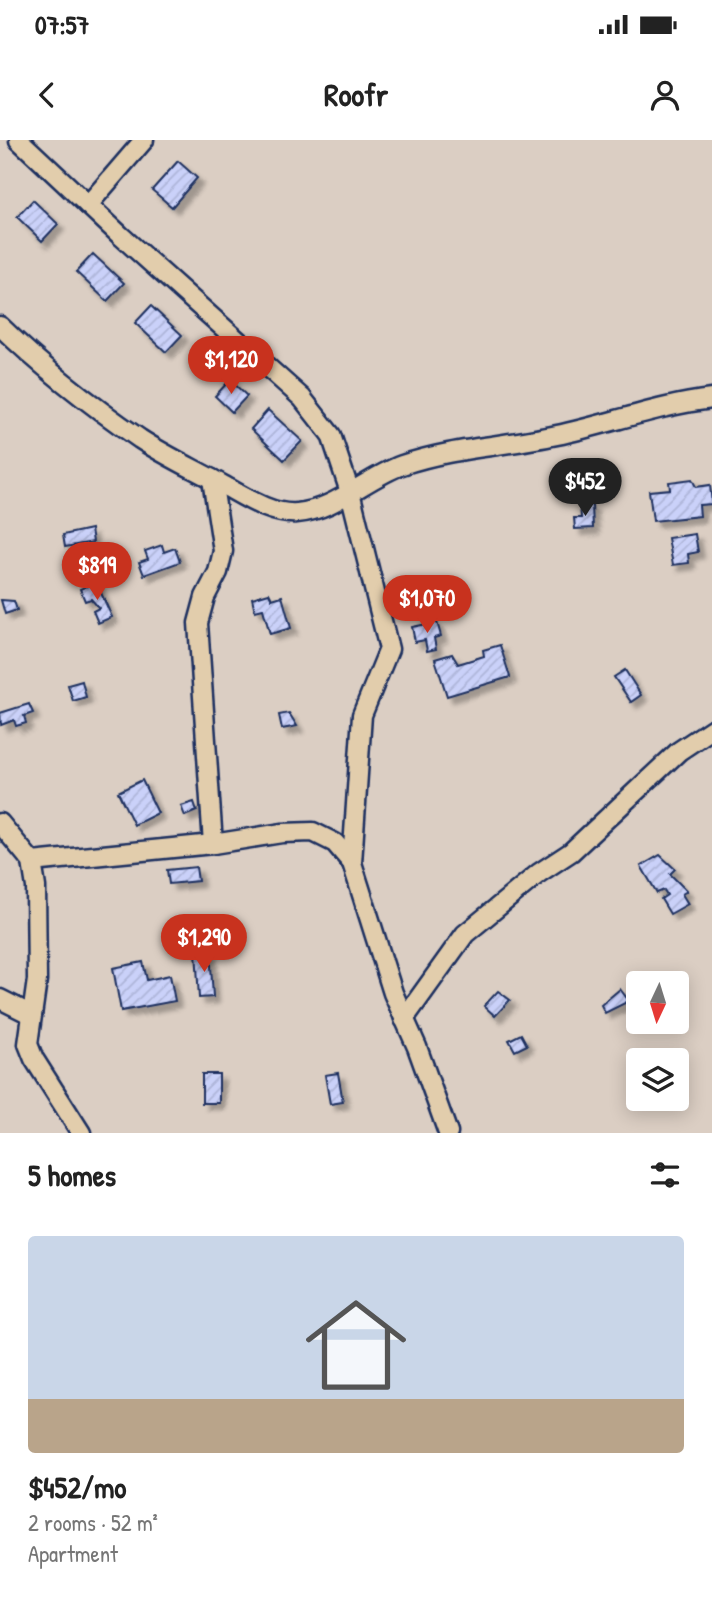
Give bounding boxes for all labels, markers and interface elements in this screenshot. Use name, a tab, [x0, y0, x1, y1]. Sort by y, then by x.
text: 07:57	[35, 7, 89, 42]
text: Roofr	[324, 73, 388, 116]
icon: back	[28, 76, 66, 114]
icon: person	[646, 76, 684, 114]
pin: $1,120	[174, 336, 288, 396]
text: $1,120	[204, 343, 258, 374]
pin: $452	[544, 458, 626, 518]
text: $452	[565, 465, 605, 496]
pin: $819	[56, 542, 138, 602]
text: $819	[78, 549, 116, 580]
pin: $1,070	[370, 575, 484, 635]
text: $1,070	[399, 582, 455, 613]
pin: $1,290	[147, 914, 261, 974]
text: $1,290	[177, 921, 231, 952]
north arrow	[626, 971, 690, 1034]
map controls	[626, 971, 689, 1111]
button: layers	[626, 1048, 689, 1111]
text: 5 homes	[28, 1155, 116, 1195]
icon: filters	[646, 1156, 684, 1194]
icon: home	[293, 1282, 419, 1408]
text: $452/mo	[28, 1467, 126, 1507]
text: 2 rooms · 52 m²	[28, 1507, 158, 1538]
text: Apartment	[28, 1538, 118, 1569]

